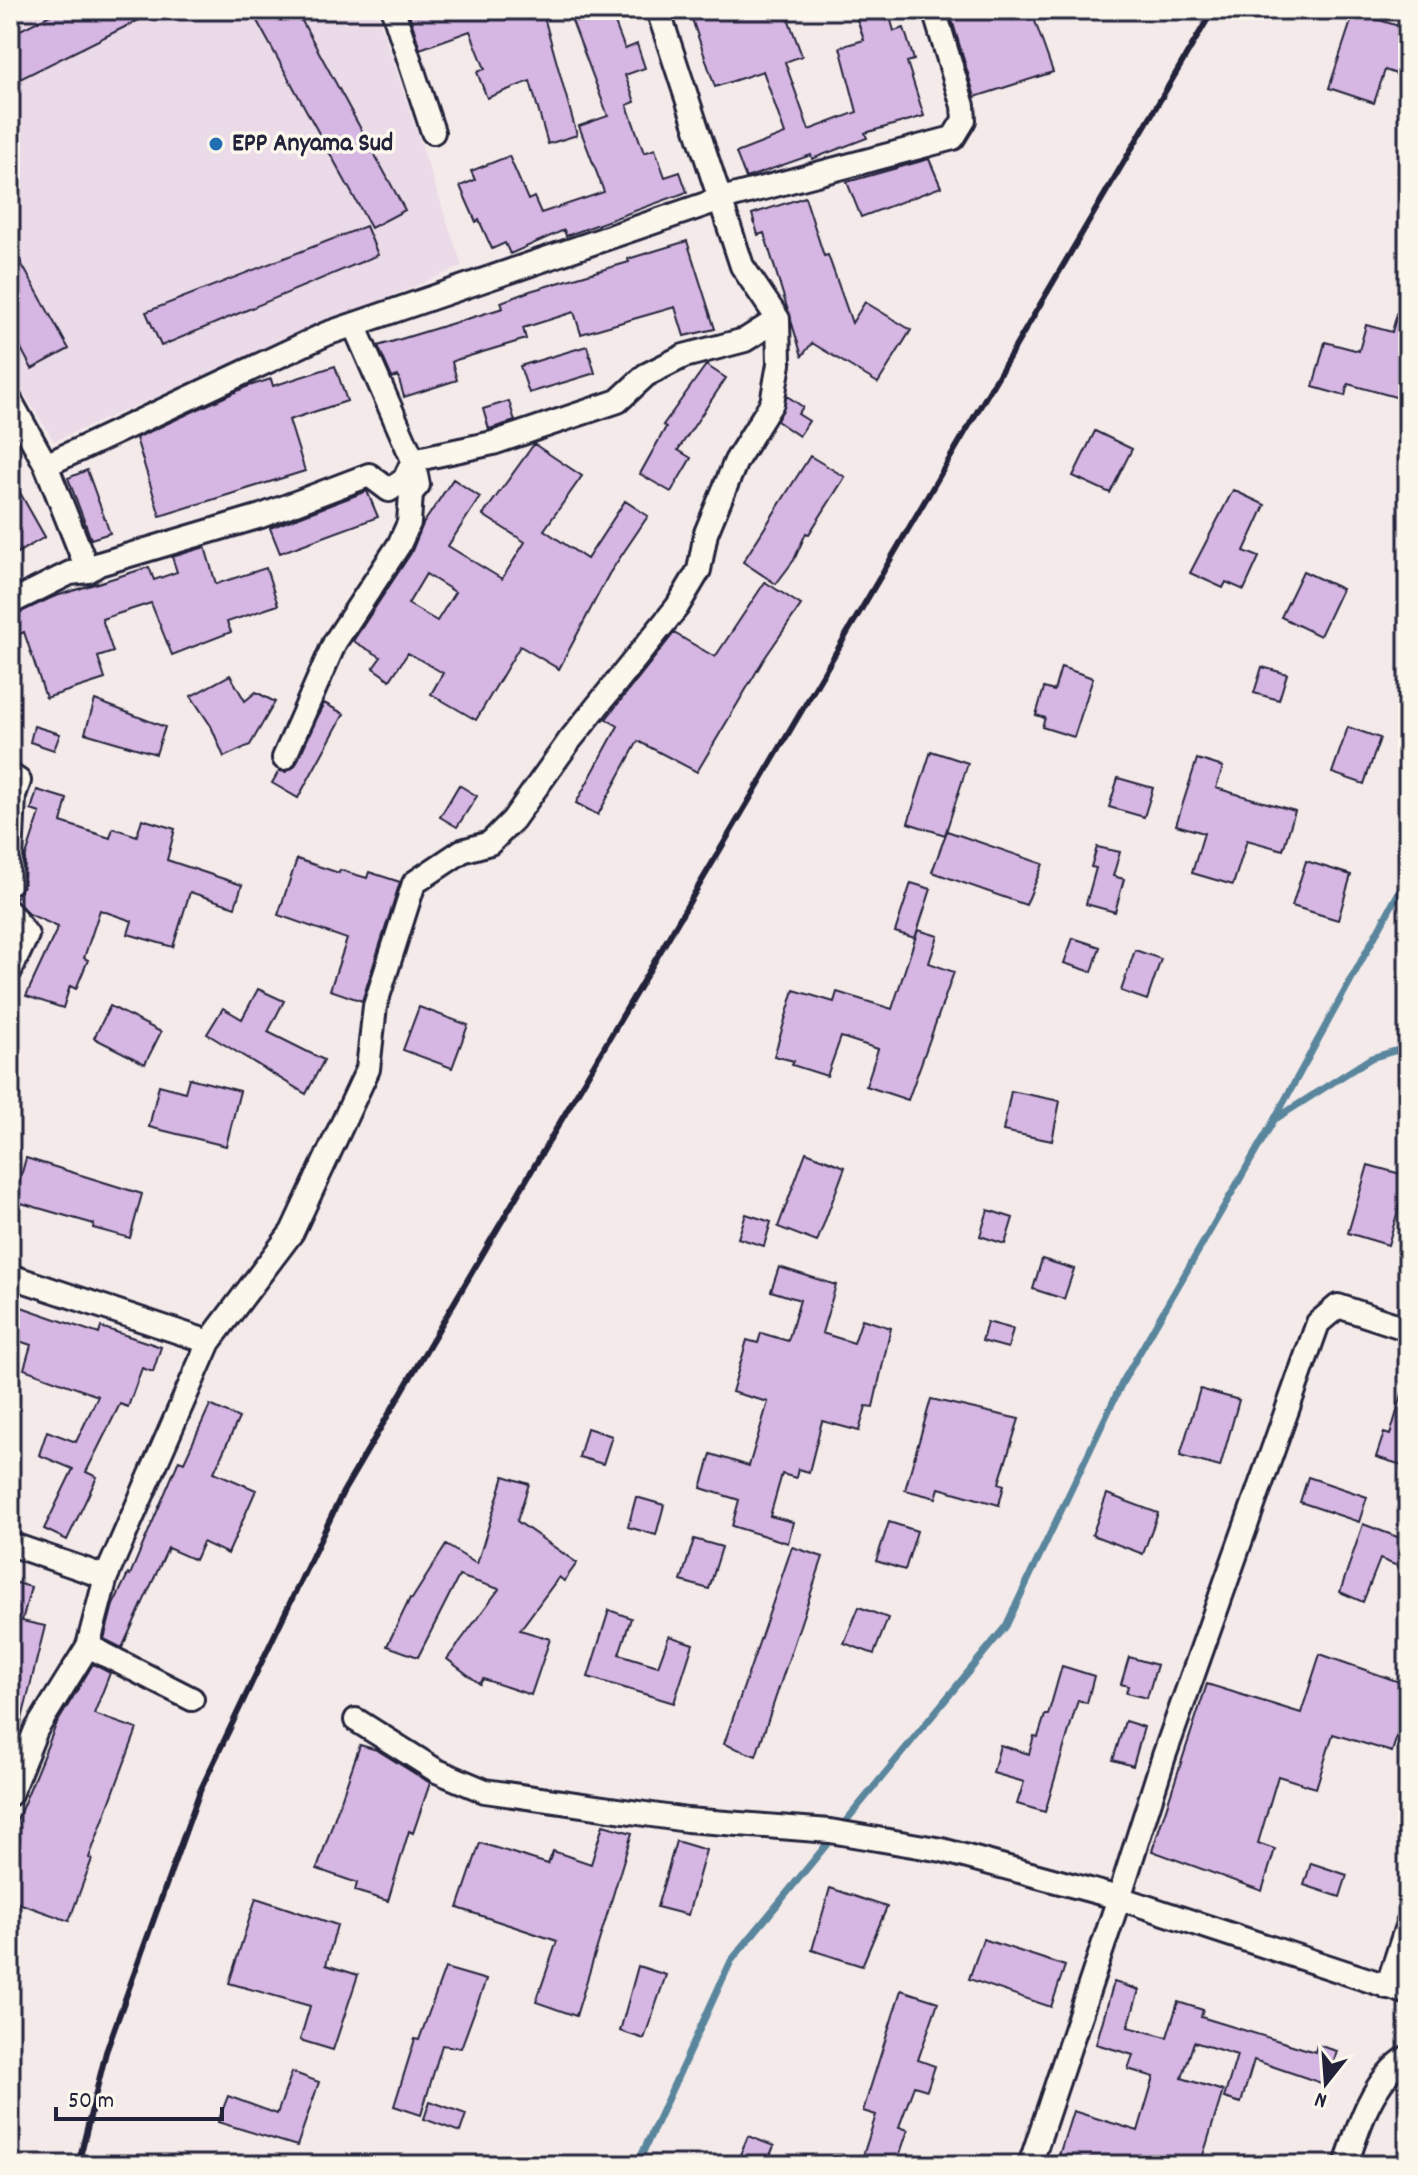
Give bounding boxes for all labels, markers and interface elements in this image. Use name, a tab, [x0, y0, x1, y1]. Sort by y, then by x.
place label: EPP Anyama Sud	[232, 126, 393, 163]
marker: EPP Anyama Sud	[207, 135, 225, 153]
north arrow	[1286, 2043, 1366, 2123]
scale bar	[56, 2071, 222, 2121]
text: N	[1311, 2082, 1331, 2115]
text: 50 m	[68, 2085, 114, 2119]

